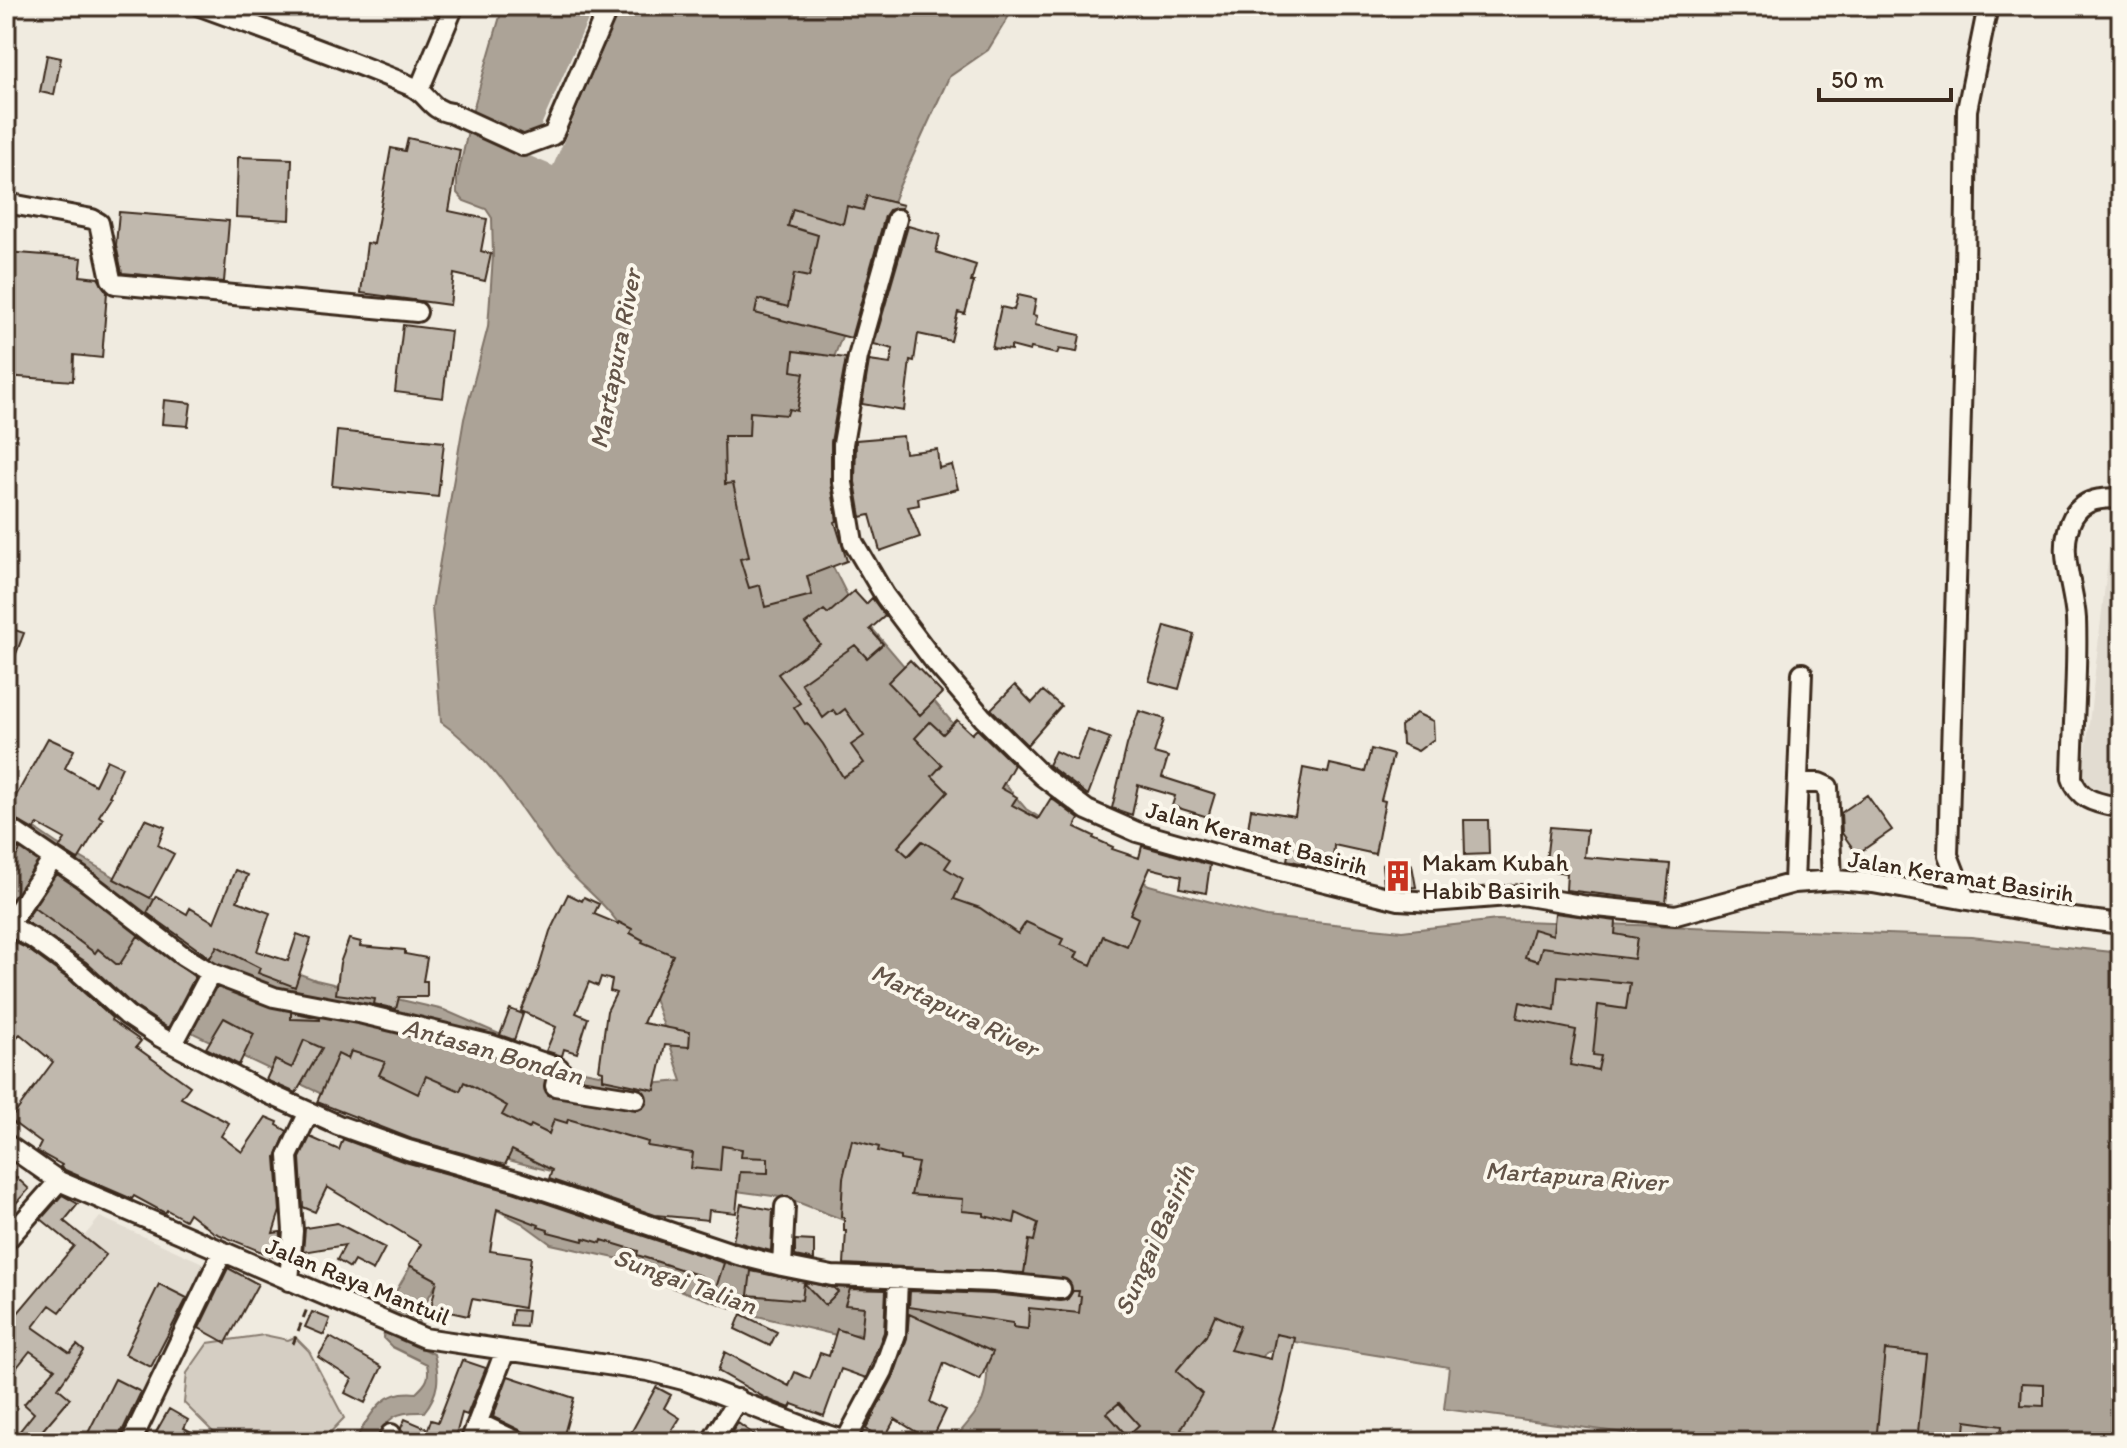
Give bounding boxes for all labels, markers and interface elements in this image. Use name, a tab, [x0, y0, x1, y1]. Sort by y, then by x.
scale bar	[1819, 52, 1951, 102]
text: 50 m	[1831, 65, 1884, 94]
water label: Martapura River	[582, 264, 649, 451]
street label: Jalan Keramat Basirih	[1143, 794, 1371, 882]
street label: Jalan Keramat Basirih	[1846, 844, 2076, 908]
place label: Makam Kubah Habib Basirih	[1422, 848, 1569, 905]
building icon: Makam Kubah Habib Basirih	[1381, 859, 1415, 893]
water label: Martapura River	[866, 956, 1046, 1065]
water label: Antasan Bondan	[399, 1010, 587, 1092]
water label: Martapura River	[1484, 1154, 1671, 1198]
water label: Sungai Basirih	[1107, 1159, 1202, 1320]
street label: Jalan Raya Mantuil	[261, 1231, 455, 1331]
water label: Sungai Talian	[609, 1240, 761, 1322]

